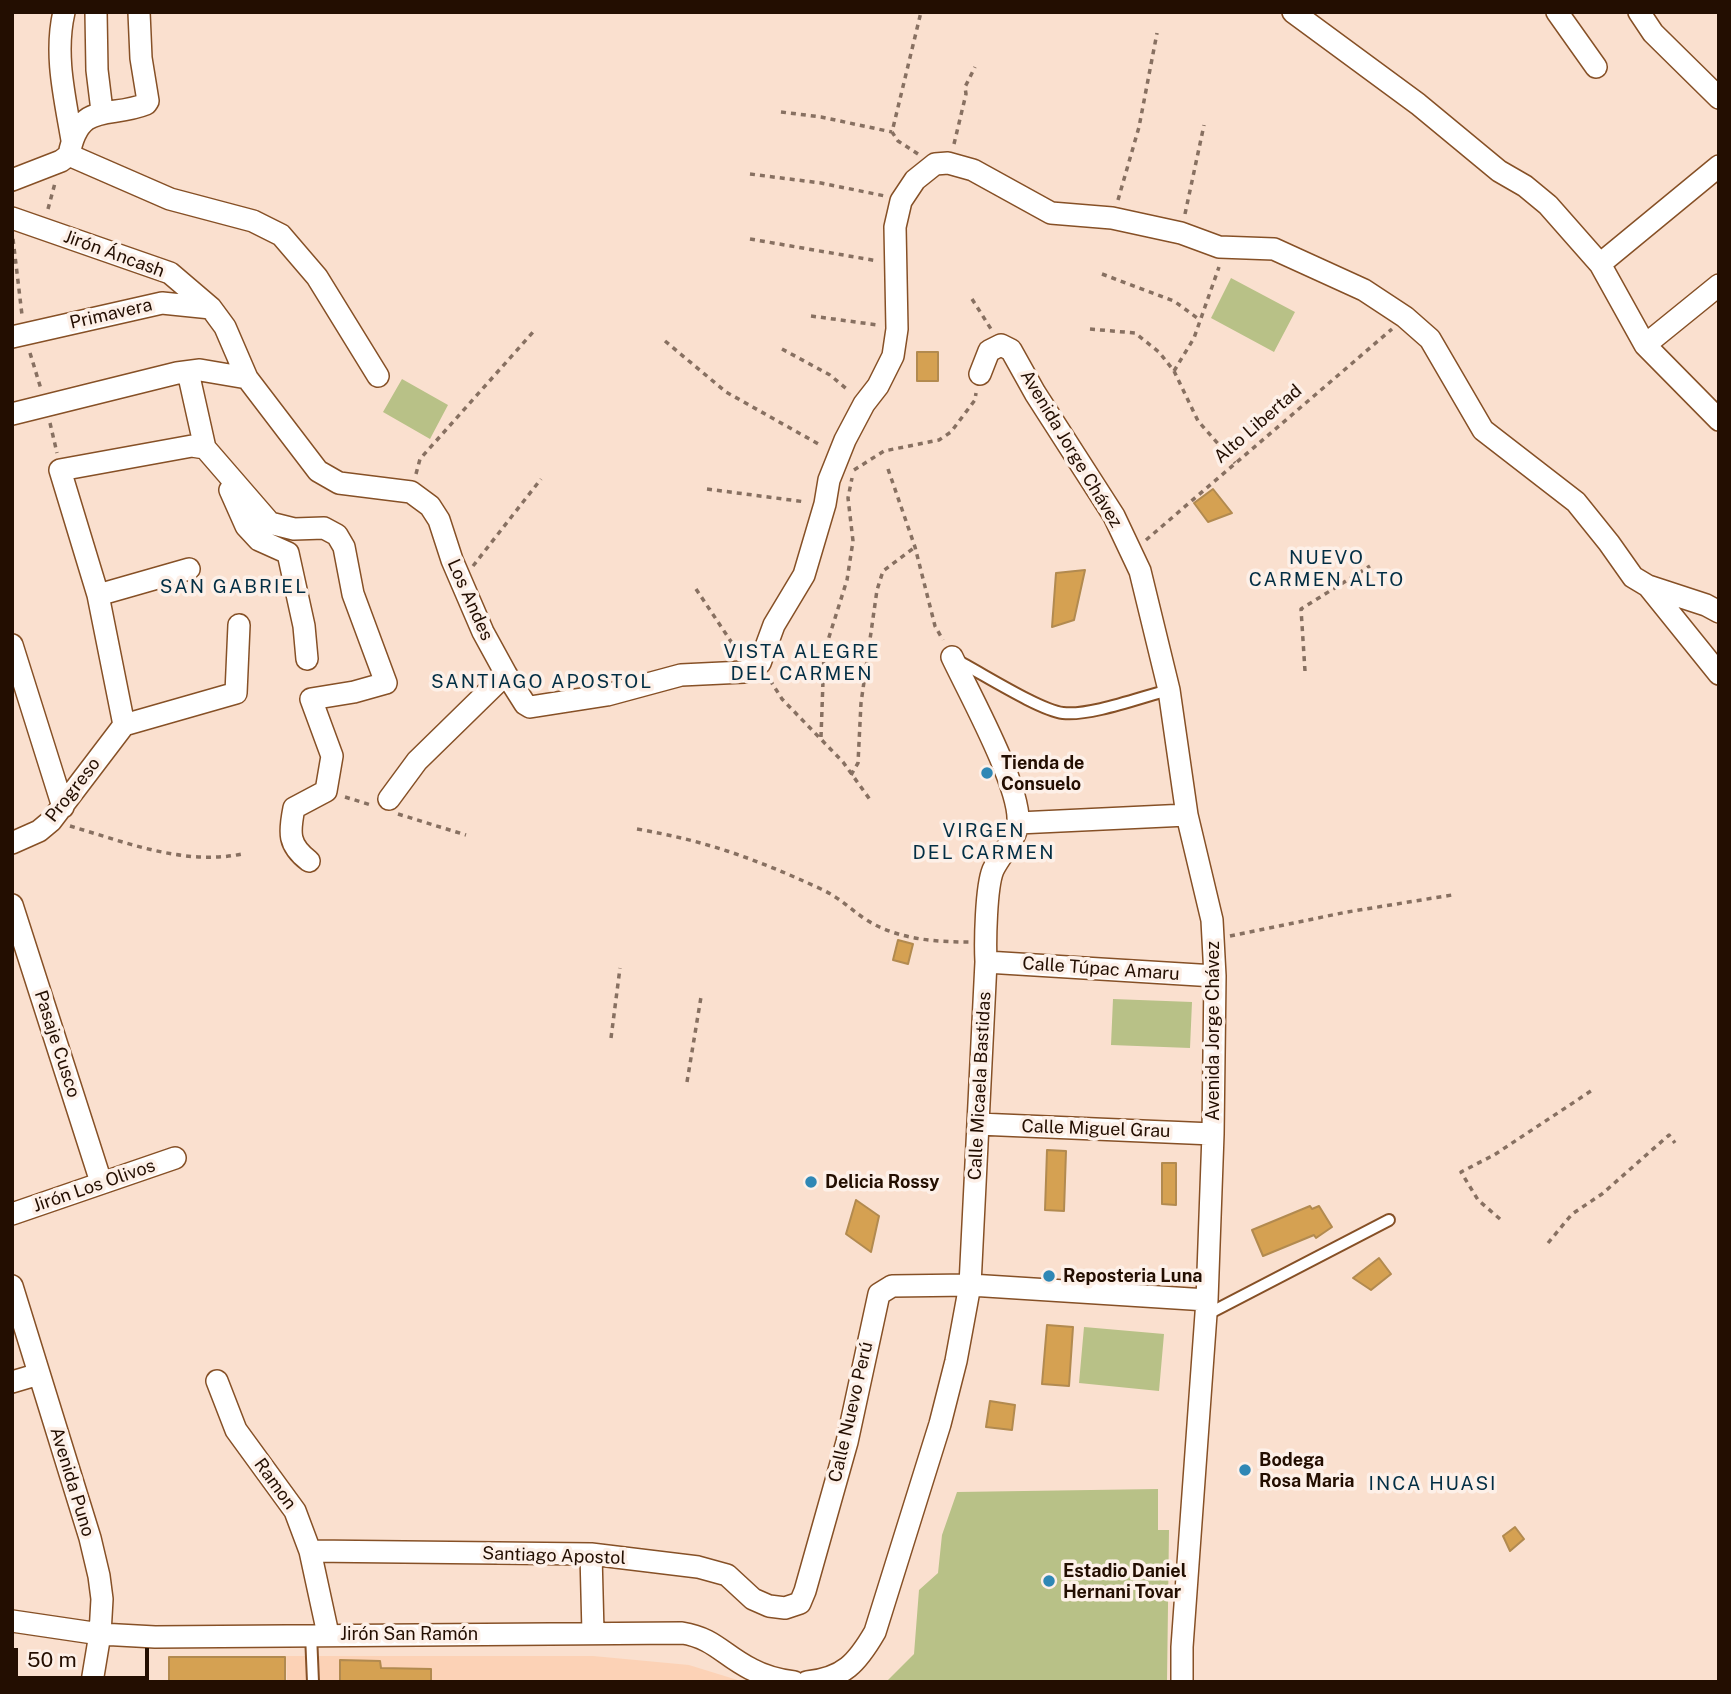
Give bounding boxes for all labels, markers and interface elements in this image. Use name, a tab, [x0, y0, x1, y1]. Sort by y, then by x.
street label: Jirón Áncash	[61, 226, 167, 282]
street label: Primavera	[68, 294, 154, 334]
street label: Avenida Jorge Chávez	[1015, 366, 1127, 532]
street label: Alto Libertad	[1210, 380, 1306, 468]
district label: NUEVO CARMEN ALTO	[1250, 547, 1404, 591]
street label: Los Andes	[442, 556, 498, 644]
district label: SAN GABRIEL	[161, 576, 307, 598]
district label: VISTA ALEGRE DEL CARMEN	[725, 641, 879, 685]
district label: SANTIAGO APOSTOL	[433, 671, 651, 693]
place label: Tienda de Consuelo	[1001, 752, 1084, 794]
street label: Progreso	[41, 753, 105, 827]
marker: Tienda de Consuelo	[979, 765, 995, 781]
district label: VIRGEN DEL CARMEN	[914, 820, 1054, 864]
street label: Avenida Jorge Chávez	[1202, 941, 1224, 1121]
street label: Calle Túpac Amaru	[1022, 953, 1180, 985]
street label: Pasaje Cusco	[30, 988, 84, 1100]
street label: Calle Micaela Bastidas	[964, 991, 996, 1181]
street label: Calle Miguel Grau	[1021, 1116, 1171, 1142]
street label: Jirón Los Olivos	[30, 1155, 158, 1217]
place label: Delicia Rossy	[825, 1171, 939, 1193]
marker: Delicia Rossy	[803, 1174, 819, 1190]
place label: Reposteria Luna	[1063, 1265, 1202, 1287]
marker: Reposteria Luna	[1041, 1268, 1057, 1284]
street label: Calle Nuevo Perú	[824, 1340, 878, 1484]
street label: Avenida Puno	[45, 1425, 99, 1539]
place label: Bodega Rosa Maria	[1259, 1449, 1354, 1492]
street label: Ramon	[249, 1454, 301, 1514]
marker: Bodega Rosa Maria	[1237, 1462, 1253, 1478]
district label: INCA HUASI	[1370, 1473, 1496, 1495]
street label: Santiago Apostol	[482, 1543, 626, 1569]
place label: Estadio Daniel Hernani Tovar	[1063, 1560, 1187, 1602]
marker: Estadio Daniel Hernani Tovar	[1041, 1573, 1057, 1589]
street label: Jirón San Ramón	[340, 1623, 478, 1645]
scale bar	[18, 1634, 152, 1678]
text: 50 m	[27, 1647, 77, 1672]

